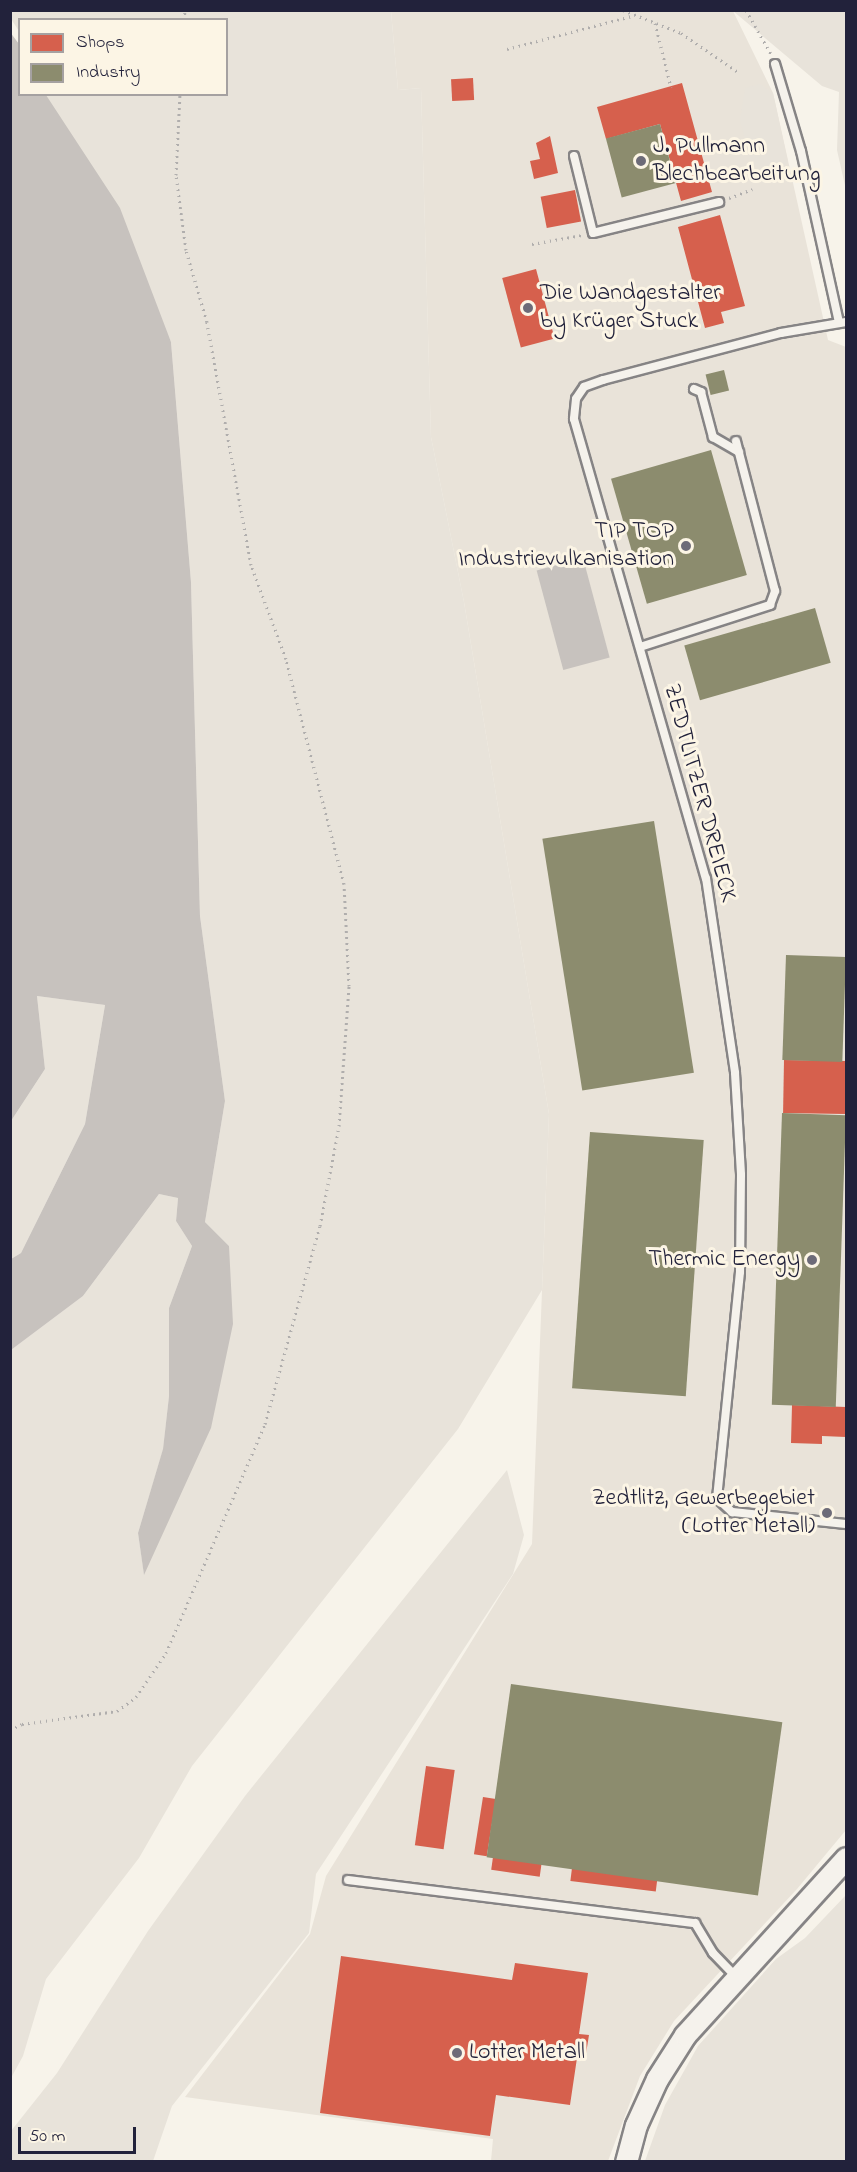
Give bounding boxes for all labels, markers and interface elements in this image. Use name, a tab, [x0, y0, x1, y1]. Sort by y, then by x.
legend	[18, 18, 228, 96]
text: Shops	[76, 30, 124, 56]
text: Industry	[76, 60, 140, 86]
place label: J. Pullmann Blechbearbeitung	[653, 133, 820, 189]
marker: J. Pullmann Blechbearbeitung	[634, 154, 648, 168]
place label: Die Wandgestalter by Krüger Stuck	[540, 280, 721, 336]
marker: Die Wandgestalter by Krüger Stuck	[521, 301, 535, 315]
place label: TIP TOP Industrievulkanisation	[458, 518, 674, 574]
marker: TIP TOP Industrievulkanisation	[679, 539, 693, 553]
street label: ZEDTLITZER DREIECK	[656, 681, 742, 905]
place label: Thermic Energy	[648, 1246, 800, 1274]
marker: Thermic Energy	[805, 1253, 819, 1267]
place label: Zedtlitz, Gewerbegebiet (Lotter Metall)	[592, 1485, 815, 1541]
marker: Zedtlitz, Gewerbegebiet (Lotter Metall)	[820, 1506, 834, 1520]
place label: Lotter Metall	[469, 2039, 585, 2067]
marker: Lotter Metall	[450, 2046, 464, 2060]
scale bar	[21, 2115, 140, 2153]
text: 50 m	[29, 2124, 66, 2150]

